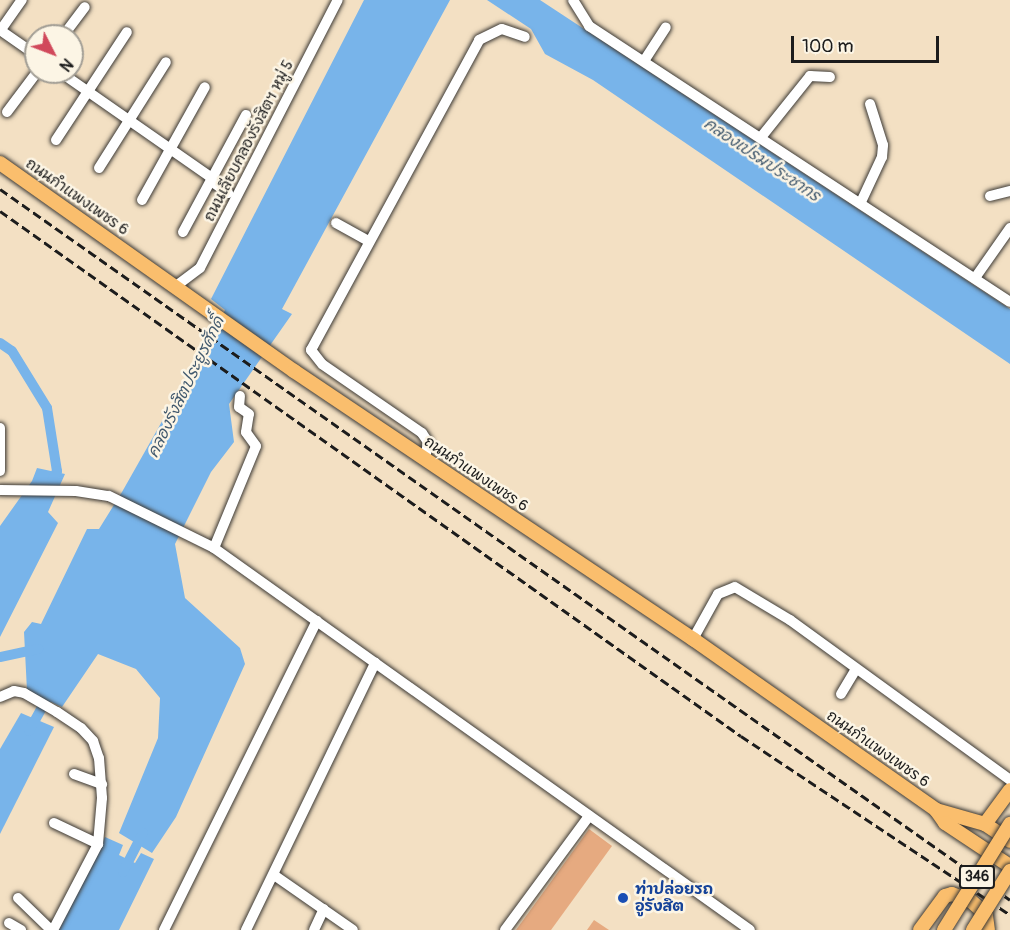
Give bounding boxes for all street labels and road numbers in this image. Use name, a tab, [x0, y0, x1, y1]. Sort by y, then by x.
street label: ถนนเลียบคลองรังสิตฯ หมู่ 5	[200, 57, 298, 225]
street label: ถนนกำแพงเพชร 6	[22, 155, 132, 239]
street label: ถนนกำแพงเพชร 6	[421, 433, 531, 515]
street label: ถนนกำแพงเพชร 6	[823, 707, 933, 791]
road number: 346	[958, 866, 996, 888]

